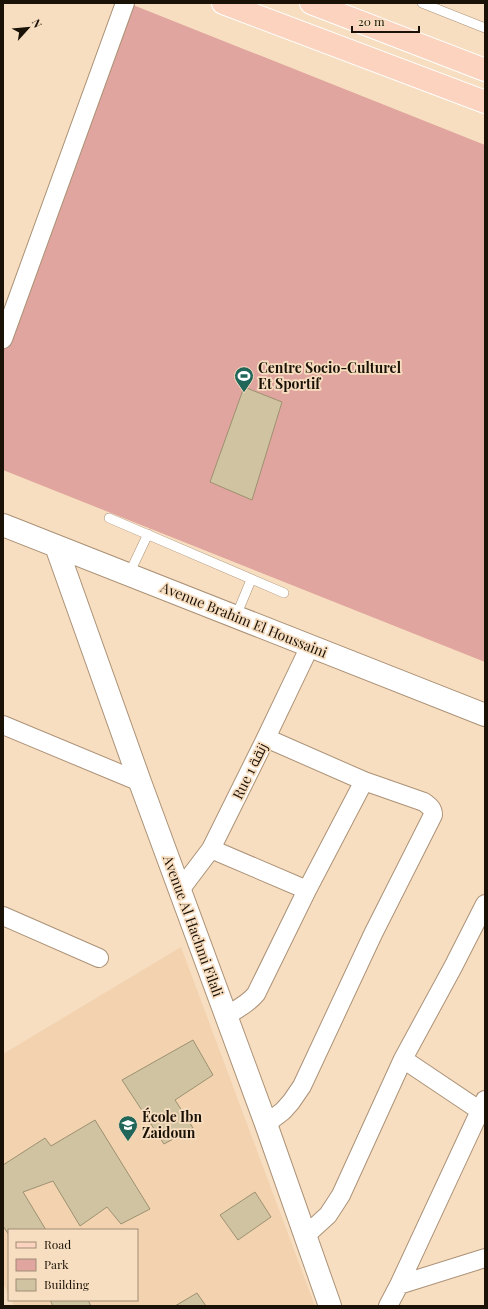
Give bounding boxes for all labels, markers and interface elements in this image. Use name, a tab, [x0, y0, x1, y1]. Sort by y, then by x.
north arrow	[8, 8, 48, 48]
scale bar	[352, 8, 419, 34]
text: 20 m	[358, 13, 385, 29]
text: N	[29, 16, 46, 30]
place label: Centre Socio-Culturel Et Sportif	[258, 358, 402, 393]
sports icon: Centre Socio-Culturel Et Sportif	[233, 365, 255, 393]
street label: Avenue Brahim El Houssaini	[157, 577, 330, 662]
street label: Rue 1 زنقة	[228, 739, 271, 802]
street label: Avenue Al Hachmi Filali	[159, 852, 228, 999]
place label: École Ibn Zaidoun	[142, 1107, 203, 1142]
school or university icon: École Ibn Zaidoun	[117, 1114, 139, 1142]
legend	[8, 1229, 138, 1301]
text: Road	[44, 1236, 71, 1252]
text: Park	[44, 1256, 69, 1272]
text: Building	[44, 1276, 90, 1292]

